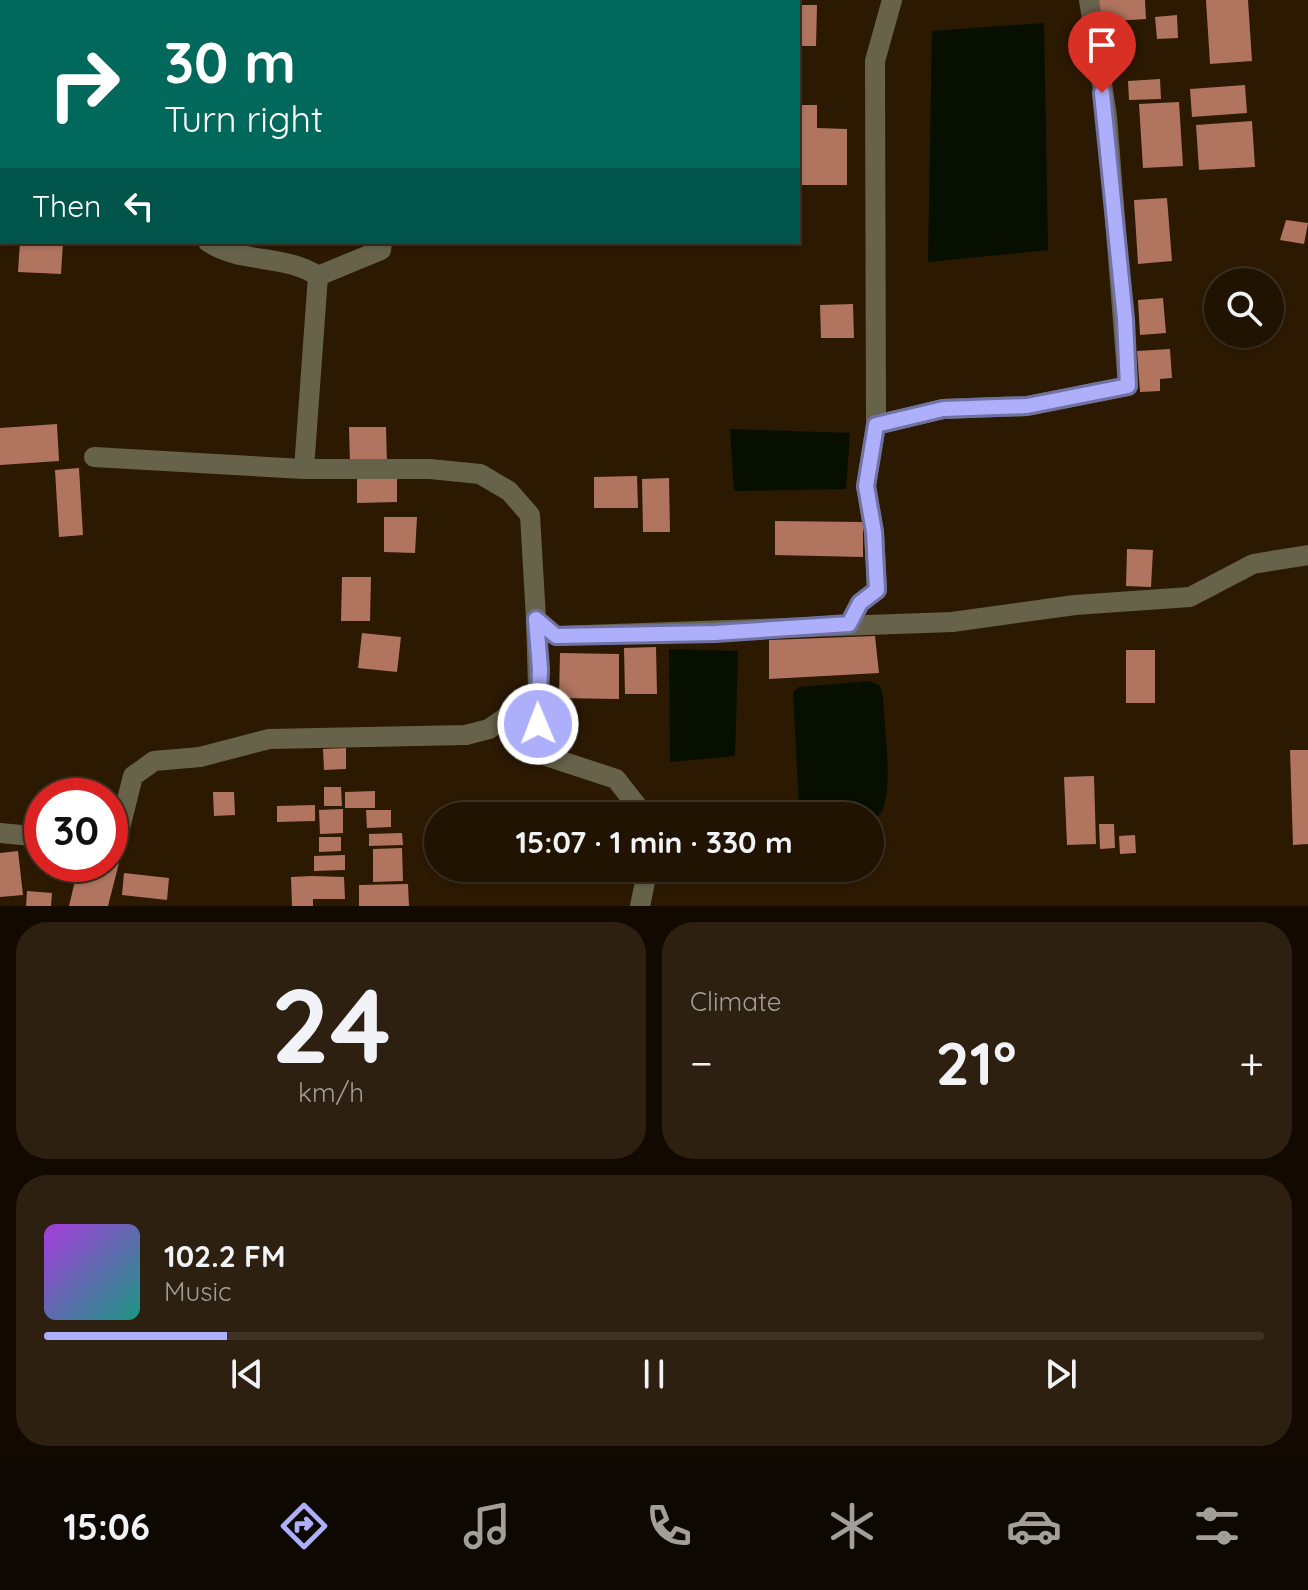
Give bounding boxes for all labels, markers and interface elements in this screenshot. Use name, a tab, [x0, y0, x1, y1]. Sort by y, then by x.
pin	[1068, 11, 1136, 93]
icon: arrive	[1080, 23, 1124, 67]
text: 30 m	[164, 27, 296, 97]
icon: right	[32, 32, 136, 136]
text: Turn right	[164, 96, 323, 141]
icon: left	[117, 184, 161, 228]
text: Then	[32, 187, 101, 225]
map controls	[1204, 268, 1284, 348]
button: search	[1204, 268, 1284, 348]
position arrow	[496, 682, 580, 766]
speed limit sign: 30	[24, 778, 128, 882]
text: 15:07 · 1 min · 330 m	[515, 823, 793, 861]
text: 24	[271, 959, 391, 1089]
text: Climate	[690, 985, 781, 1018]
text: 21°	[936, 1025, 1017, 1100]
text: −	[690, 1035, 713, 1090]
text: +	[1239, 1035, 1264, 1090]
text: km/h	[298, 1076, 364, 1109]
text: 102.2 FM	[164, 1237, 286, 1275]
text: Music	[164, 1275, 232, 1308]
icon: previous	[225, 1352, 269, 1396]
icon: pause	[632, 1352, 676, 1396]
icon: next	[1039, 1352, 1083, 1396]
icon: directions	[276, 1498, 332, 1554]
icon: music	[459, 1498, 515, 1554]
icon: phone	[641, 1498, 697, 1554]
icon: climate	[824, 1498, 880, 1554]
icon: car	[1006, 1498, 1062, 1554]
icon: filters	[1189, 1498, 1245, 1554]
text: 15:06	[63, 1504, 150, 1549]

